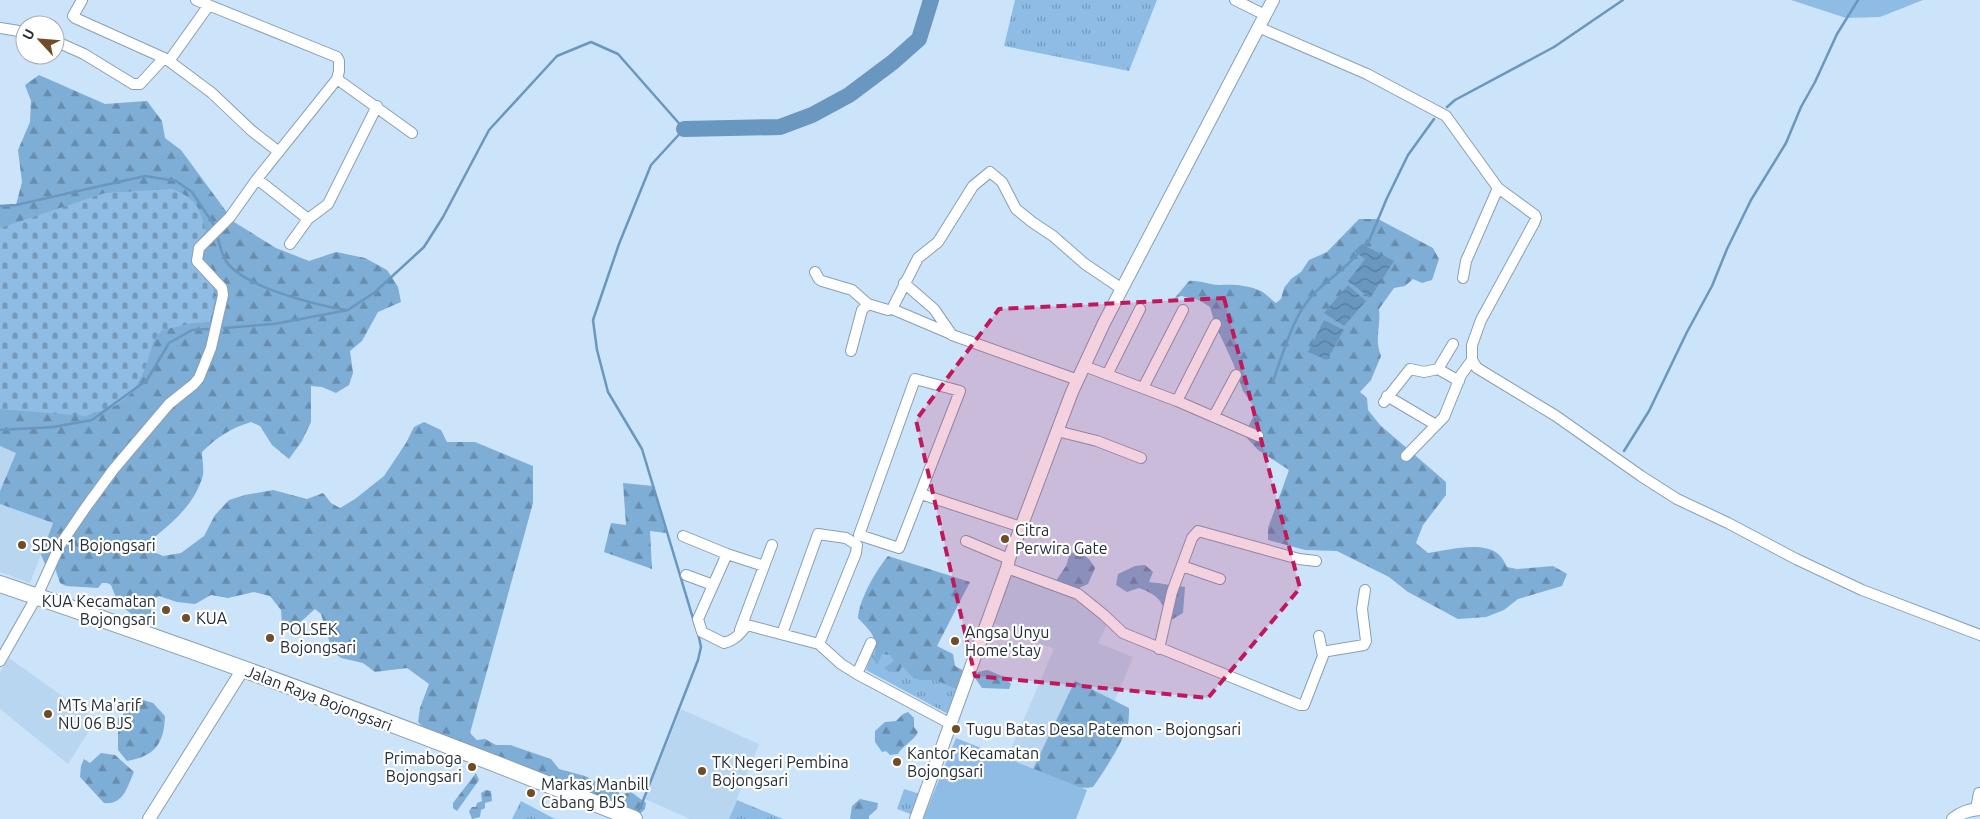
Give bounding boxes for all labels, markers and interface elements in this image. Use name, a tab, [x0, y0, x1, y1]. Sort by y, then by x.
north arrow	[15, 15, 65, 65]
text: U	[19, 26, 38, 42]
place label: Citra Perwira Gate	[1015, 521, 1108, 557]
marker: Citra Perwira Gate	[999, 533, 1011, 545]
place label: SDN 1 Bojongsari	[32, 536, 156, 554]
marker: SDN 1 Bojongsari	[16, 539, 28, 551]
place label: KUA Kecamatan Bojongsari	[42, 592, 156, 628]
marker: KUA Kecamatan Bojongsari	[160, 604, 172, 616]
place label: KUA	[196, 609, 228, 627]
marker: KUA	[180, 612, 192, 624]
place label: POLSEK Bojongsari	[280, 620, 356, 656]
place label: Angsa Unyu Home'stay	[965, 623, 1049, 659]
marker: POLSEK Bojongsari	[264, 632, 276, 644]
marker: Angsa Unyu Home'stay	[949, 635, 961, 647]
street label: Jalan Raya Bojongsari	[243, 662, 395, 734]
place label: MTs Ma'arif NU 06 BJS	[58, 696, 142, 732]
marker: MTs Ma'arif NU 06 BJS	[42, 708, 54, 720]
place label: Tugu Batas Desa Patemon - Bojongsari	[966, 720, 1241, 738]
marker: Tugu Batas Desa Patemon - Bojongsari	[950, 723, 962, 735]
place label: Kantor Kecamatan Bojongsari	[907, 744, 1039, 780]
place label: Primaboga Bojongsari	[384, 749, 462, 785]
place label: TK Negeri Pembina Bojongsari	[712, 753, 849, 789]
marker: Kantor Kecamatan Bojongsari	[891, 756, 903, 768]
marker: Primaboga Bojongsari	[466, 761, 478, 773]
marker: TK Negeri Pembina Bojongsari	[696, 765, 708, 777]
place label: Markas Manbill Cabang BJS	[541, 775, 649, 811]
marker: Markas Manbill Cabang BJS	[525, 787, 537, 799]

